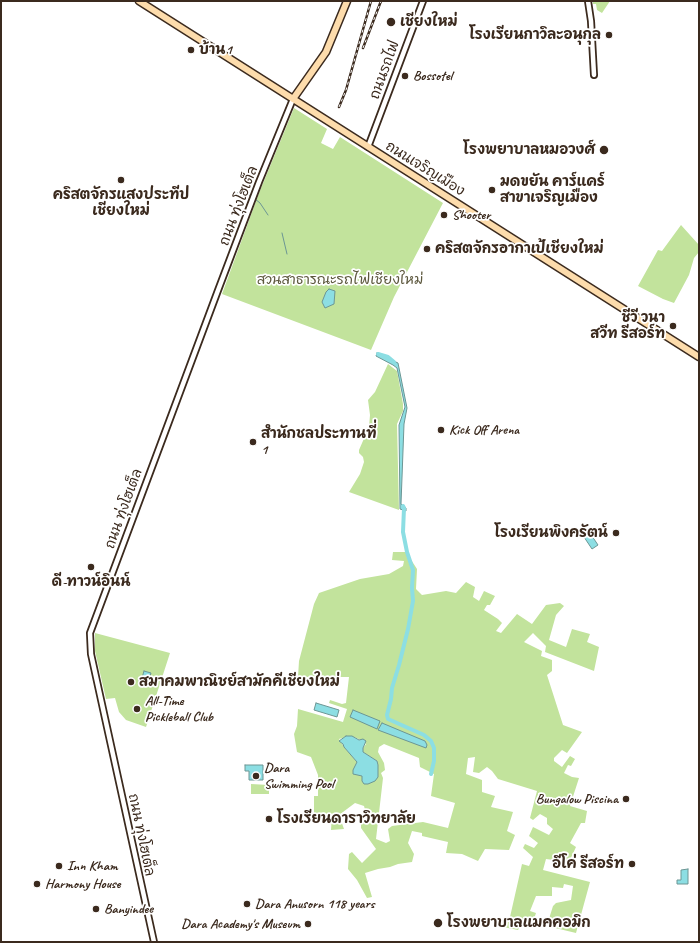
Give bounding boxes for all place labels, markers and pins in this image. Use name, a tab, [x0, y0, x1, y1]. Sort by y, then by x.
place label: เชียงใหม่	[400, 14, 458, 30]
marker: เชียงใหม่	[385, 16, 397, 28]
place label: โรงเรียนกาวิละอนุกุล	[469, 27, 601, 43]
marker: โรงเรียนกาวิละอนุกุล	[604, 30, 614, 40]
place label: บ้าน1	[199, 42, 232, 58]
marker: บ้าน1	[186, 45, 196, 55]
place label: Bossotel	[413, 68, 452, 84]
marker: Bossotel	[400, 71, 410, 81]
place label: โรงพยาบาลหมอวงศ์	[463, 142, 595, 158]
marker: โรงพยาบาลหมอวงศ์	[598, 144, 610, 156]
place label: มดขยัน คาร์แคร์ สาขาเจริญเมือง	[500, 174, 605, 206]
marker: คริสตจักรแสงประทีป เชียงใหม่	[116, 175, 126, 185]
marker: มดขยัน คาร์แคร์ สาขาเจริญเมือง	[487, 185, 497, 195]
place label: คริสตจักรแสงประทีป เชียงใหม่	[53, 187, 189, 220]
place label: Shooter	[452, 207, 490, 223]
marker: Shooter	[439, 210, 449, 220]
place label: คริสตจักรอากาเป้เชียงใหม่	[435, 241, 604, 257]
marker: คริสตจักรอากาเป้เชียงใหม่	[422, 244, 432, 254]
place label: ชีวี วนา สวีท รีสอร์ท	[590, 310, 665, 342]
marker: ชีวี วนา สวีท รีสอร์ท	[668, 321, 678, 331]
place label: Kick Off Arena	[449, 422, 519, 438]
marker: Kick Off Arena	[436, 425, 446, 435]
place label: สำนักชลประทานที่ 1	[261, 426, 377, 458]
marker: สำนักชลประทานที่ 1	[248, 437, 258, 447]
place label: โรงเรียนพิงครัตน์	[494, 525, 608, 541]
marker: โรงเรียนพิงครัตน์	[611, 528, 621, 538]
marker: ดี-ทาวน์อินน์	[86, 562, 96, 572]
place label: ดี-ทาวน์อินน์	[51, 574, 131, 590]
place label: สมาคมพาณิชย์สามัคคีเชียงใหม่	[139, 674, 340, 690]
marker: สมาคมพาณิชย์สามัคคีเชียงใหม่	[126, 677, 136, 687]
place label: All-Time Pickleball Club	[145, 693, 213, 726]
marker: All-Time Pickleball Club	[132, 704, 142, 714]
place label: Dara Swimming Pool	[264, 760, 334, 792]
marker: Dara Swimming Pool	[251, 771, 261, 781]
place label: Bungalow Piscina	[536, 791, 618, 807]
marker: Bungalow Piscina	[621, 794, 631, 804]
place label: โรงเรียนดาราวิทยาลัย	[277, 811, 416, 827]
marker: โรงเรียนดาราวิทยาลัย	[264, 814, 274, 824]
place label: อีโค่ รีสอร์ท	[552, 856, 624, 872]
place label: Inn Kham	[67, 858, 118, 874]
marker: อีโค่ รีสอร์ท	[627, 859, 637, 869]
marker: Inn Kham	[54, 861, 64, 871]
place label: Harmony House	[45, 876, 120, 892]
marker: Harmony House	[32, 879, 42, 889]
place label: Dara Anusorn 118 years	[255, 896, 374, 912]
marker: Dara Anusorn 118 years	[242, 899, 252, 909]
place label: Banyindee	[104, 901, 153, 917]
marker: Banyindee	[91, 904, 101, 914]
place label: โรงพยาบาลแมคคอมิก	[447, 915, 591, 931]
place label: Dara Academy's Museum	[181, 916, 300, 932]
marker: โรงพยาบาลแมคคอมิก	[432, 917, 444, 929]
marker: Dara Academy's Museum	[303, 919, 313, 929]

